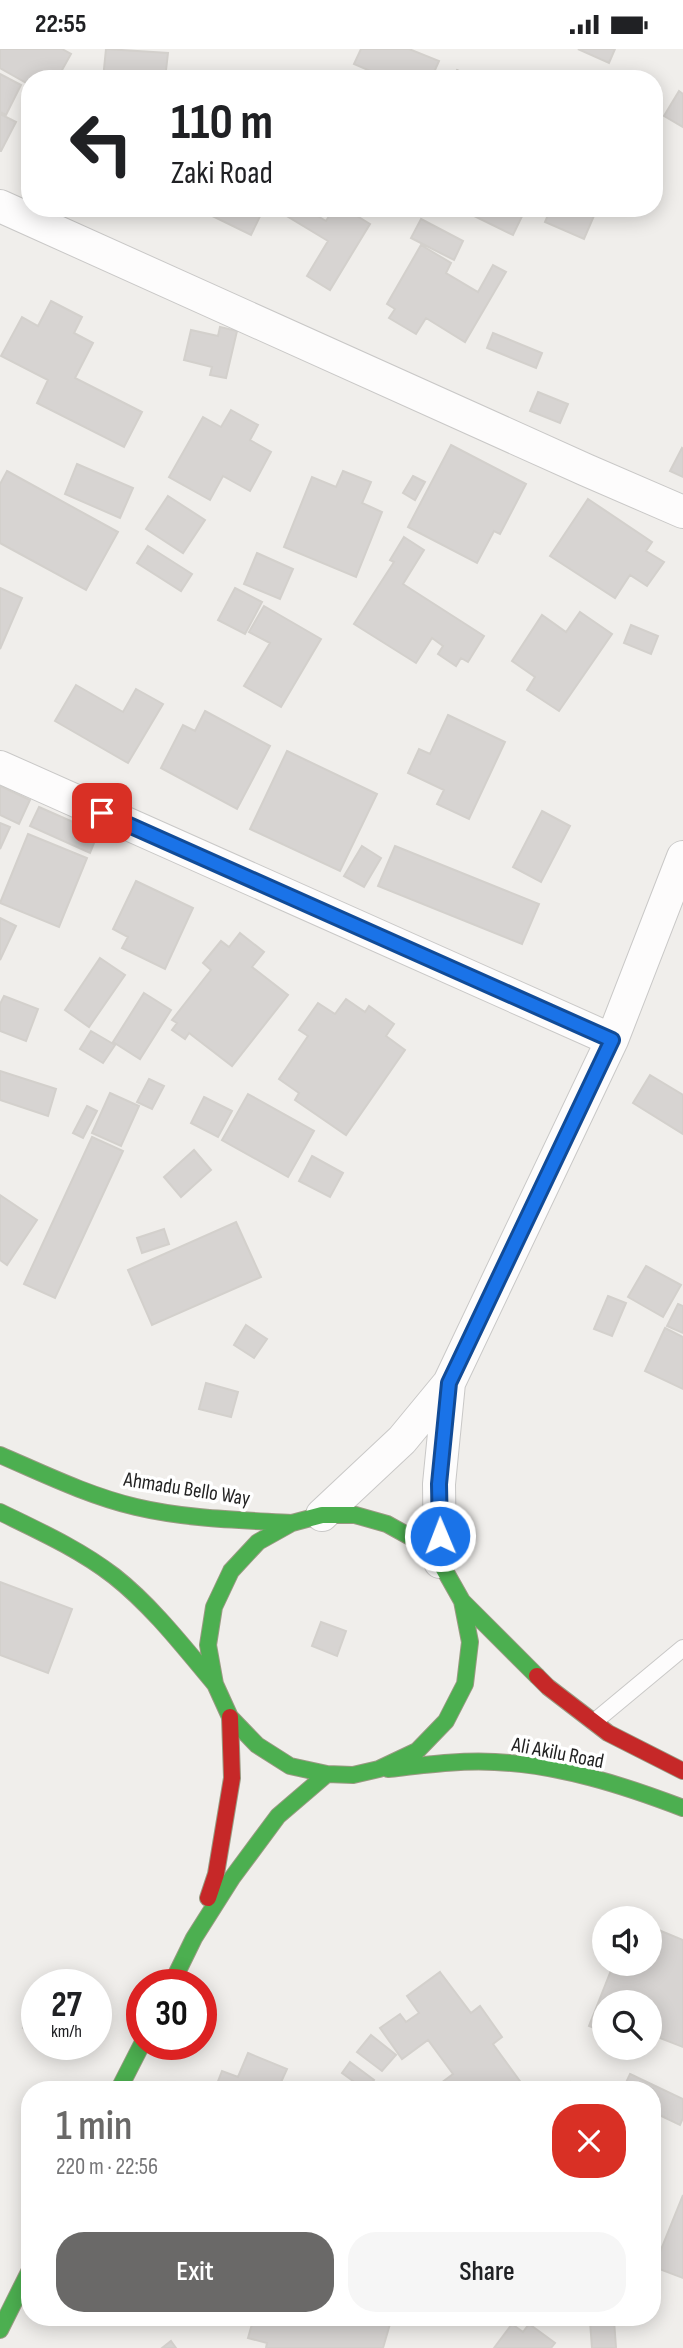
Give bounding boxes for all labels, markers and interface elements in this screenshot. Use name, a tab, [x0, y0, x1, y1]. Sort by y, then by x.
text: 22:55	[35, 9, 86, 40]
text: 110 m	[171, 94, 273, 153]
icon: left	[56, 98, 147, 189]
text: Zaki Road	[171, 154, 273, 193]
pin	[72, 783, 132, 843]
icon: arrive	[83, 794, 121, 832]
street label: Ahmadu Bello Way	[121, 1467, 252, 1511]
position arrow	[403, 1499, 477, 1573]
street label: Ali Akilu Road	[509, 1732, 606, 1774]
map controls	[592, 1906, 662, 2060]
button: sound	[592, 1906, 662, 1976]
speed limit sign: 30	[126, 1969, 217, 2060]
text: 27	[51, 1984, 82, 2027]
button: search	[592, 1990, 662, 2060]
text: km/h	[51, 2021, 82, 2042]
text: 1 min	[56, 2101, 132, 2152]
button: close	[552, 2104, 626, 2178]
text: 220 m · 22:56	[56, 2153, 158, 2181]
button: Exit	[56, 2232, 334, 2312]
button: Share	[348, 2232, 626, 2312]

